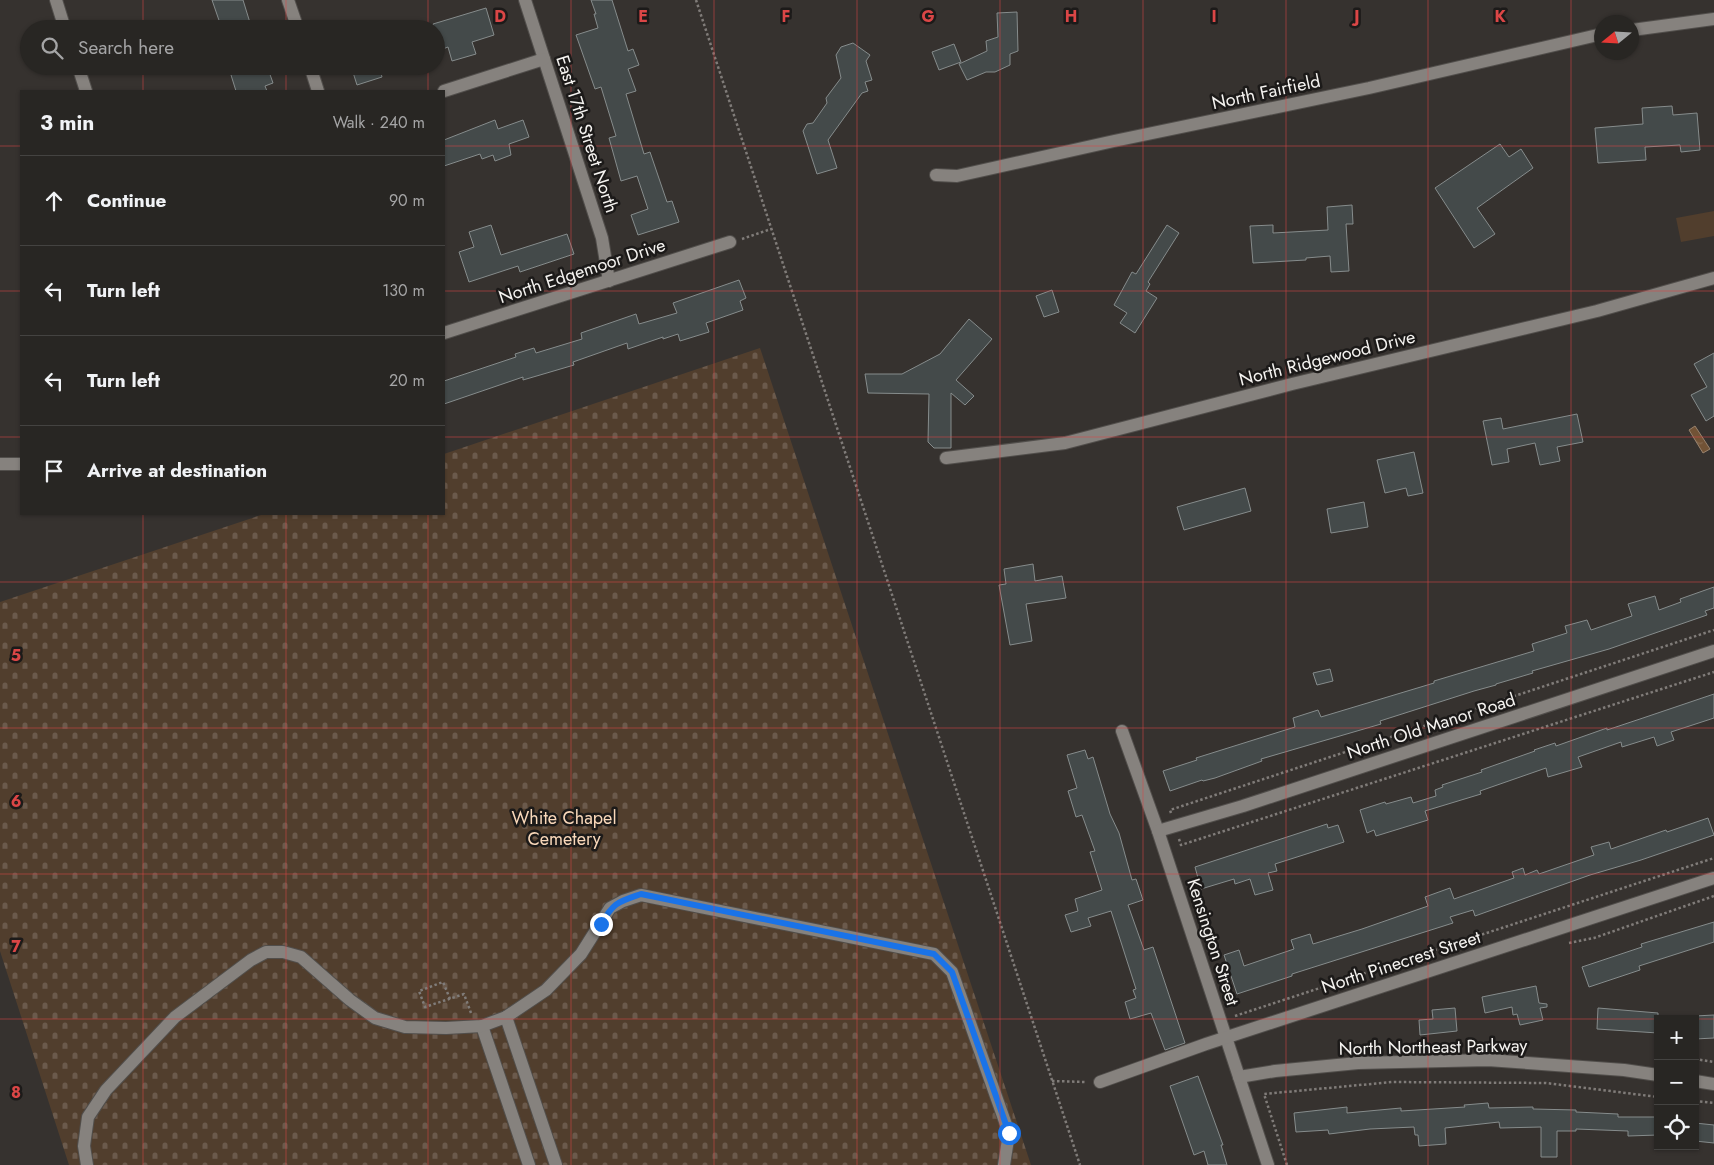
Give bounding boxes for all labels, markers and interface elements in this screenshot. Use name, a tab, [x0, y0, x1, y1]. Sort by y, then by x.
text: D	[494, 5, 506, 28]
text: E	[638, 5, 648, 28]
text: F	[782, 5, 790, 28]
text: G	[921, 5, 935, 28]
text: H	[1065, 5, 1077, 28]
text: I	[1211, 5, 1217, 28]
text: J	[1351, 5, 1360, 28]
text: K	[1494, 5, 1506, 28]
north arrow	[1594, 15, 1639, 60]
search box	[20, 20, 445, 75]
icon: search	[38, 34, 66, 62]
text: Search here	[78, 34, 174, 61]
street label: East 17th Street North	[549, 52, 625, 216]
street label: North Fairfield	[1209, 68, 1323, 116]
text: 3 min	[40, 108, 94, 138]
text: Walk · 240 m	[333, 111, 425, 134]
icon: ahead	[40, 187, 68, 215]
text: Continue	[87, 187, 166, 214]
text: 90 m	[389, 189, 425, 212]
street label: North Edgemoor Drive	[495, 232, 669, 310]
icon: left	[40, 277, 68, 305]
text: Turn left	[87, 277, 160, 304]
text: 130 m	[382, 279, 425, 302]
street label: North Ridgewood Drive	[1236, 324, 1418, 392]
icon: left	[40, 367, 68, 395]
text: Turn left	[87, 367, 160, 394]
text: 20 m	[389, 369, 425, 392]
icon: arrive	[40, 457, 68, 485]
text: Arrive at destination	[87, 457, 267, 484]
text: 5	[11, 644, 21, 667]
street label: North Old Manor Road	[1343, 686, 1519, 766]
text: 6	[11, 790, 21, 813]
park label: White Chapel Cemetery	[511, 805, 617, 852]
street label: Kensington Street	[1180, 875, 1246, 1009]
route end	[590, 913, 613, 936]
street label: North Pinecrest Street	[1318, 924, 1485, 1000]
text: 7	[11, 935, 21, 958]
map controls	[1654, 1015, 1699, 1150]
button: +	[1654, 1015, 1699, 1060]
street label: North Northeast Parkway	[1338, 1032, 1528, 1062]
button: −	[1654, 1060, 1699, 1105]
text: 8	[11, 1081, 21, 1104]
button: locate	[1654, 1105, 1699, 1150]
route start	[998, 1122, 1021, 1145]

